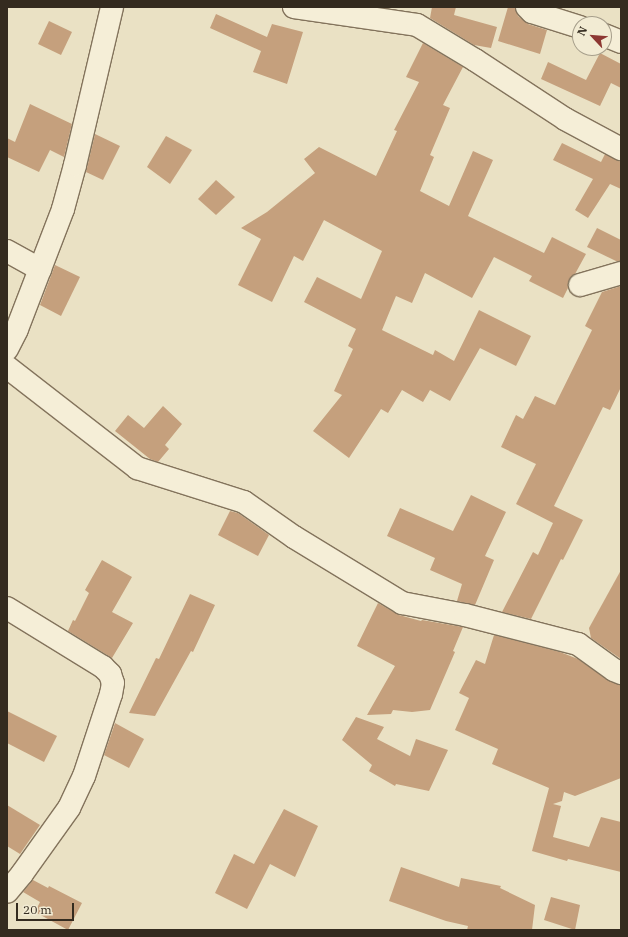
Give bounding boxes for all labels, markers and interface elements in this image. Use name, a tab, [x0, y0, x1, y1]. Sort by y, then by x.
north arrow	[572, 16, 612, 56]
text: N	[574, 24, 590, 38]
scale bar	[18, 895, 76, 921]
text: 20 m	[23, 902, 52, 917]

